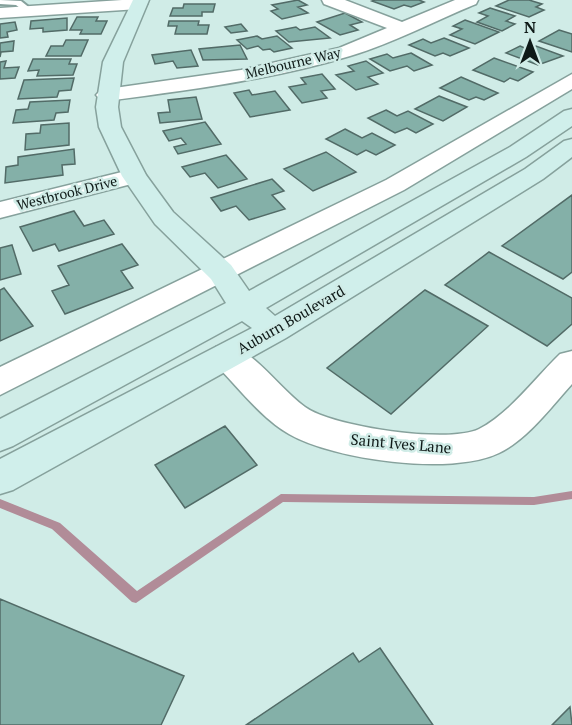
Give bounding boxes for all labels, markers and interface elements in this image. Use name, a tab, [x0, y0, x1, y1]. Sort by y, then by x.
north arrow	[500, 12, 560, 72]
text: N	[524, 16, 536, 38]
street label: Melbourne Way	[243, 42, 343, 83]
street label: Westbrook Drive	[15, 171, 119, 214]
street label: Auburn Boulevard	[233, 280, 348, 358]
street label: Saint Ives Lane	[350, 429, 452, 457]

